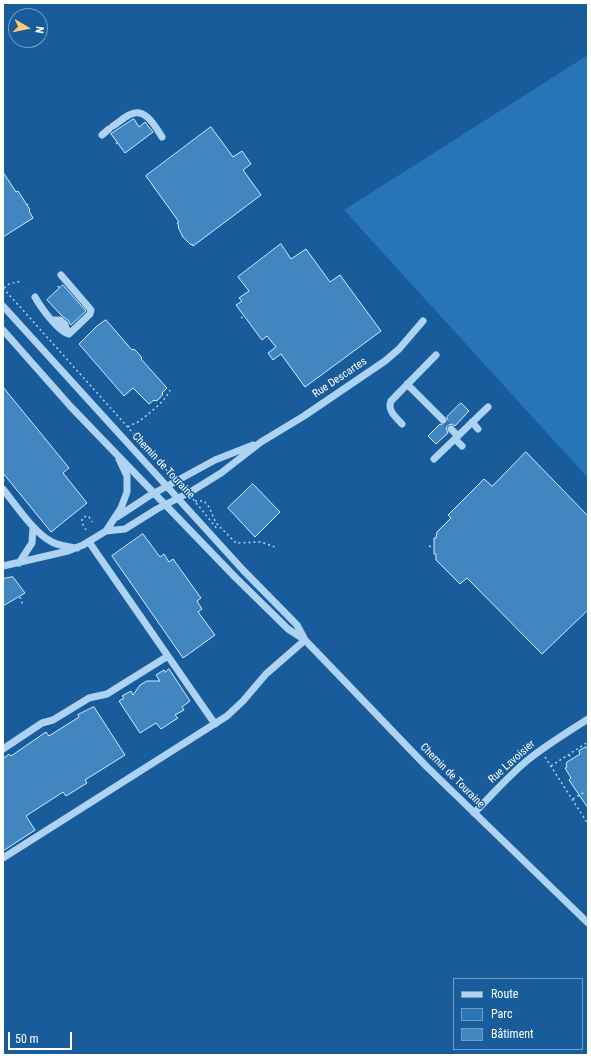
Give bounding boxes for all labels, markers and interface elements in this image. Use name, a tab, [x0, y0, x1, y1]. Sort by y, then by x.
north arrow	[8, 8, 48, 48]
text: N	[32, 25, 46, 34]
street label: Rue Descartes	[310, 355, 370, 401]
street label: Chemin de Touraine	[129, 430, 197, 502]
street label: Rue Lavoisier	[486, 738, 538, 786]
street label: Chemin de Touraine	[417, 741, 487, 811]
legend	[453, 978, 583, 1050]
text: Route	[491, 987, 518, 1001]
text: Parc	[491, 1007, 512, 1021]
scale bar	[10, 1024, 74, 1050]
text: Bâtiment	[491, 1027, 534, 1041]
text: 50 m	[15, 1032, 39, 1046]

